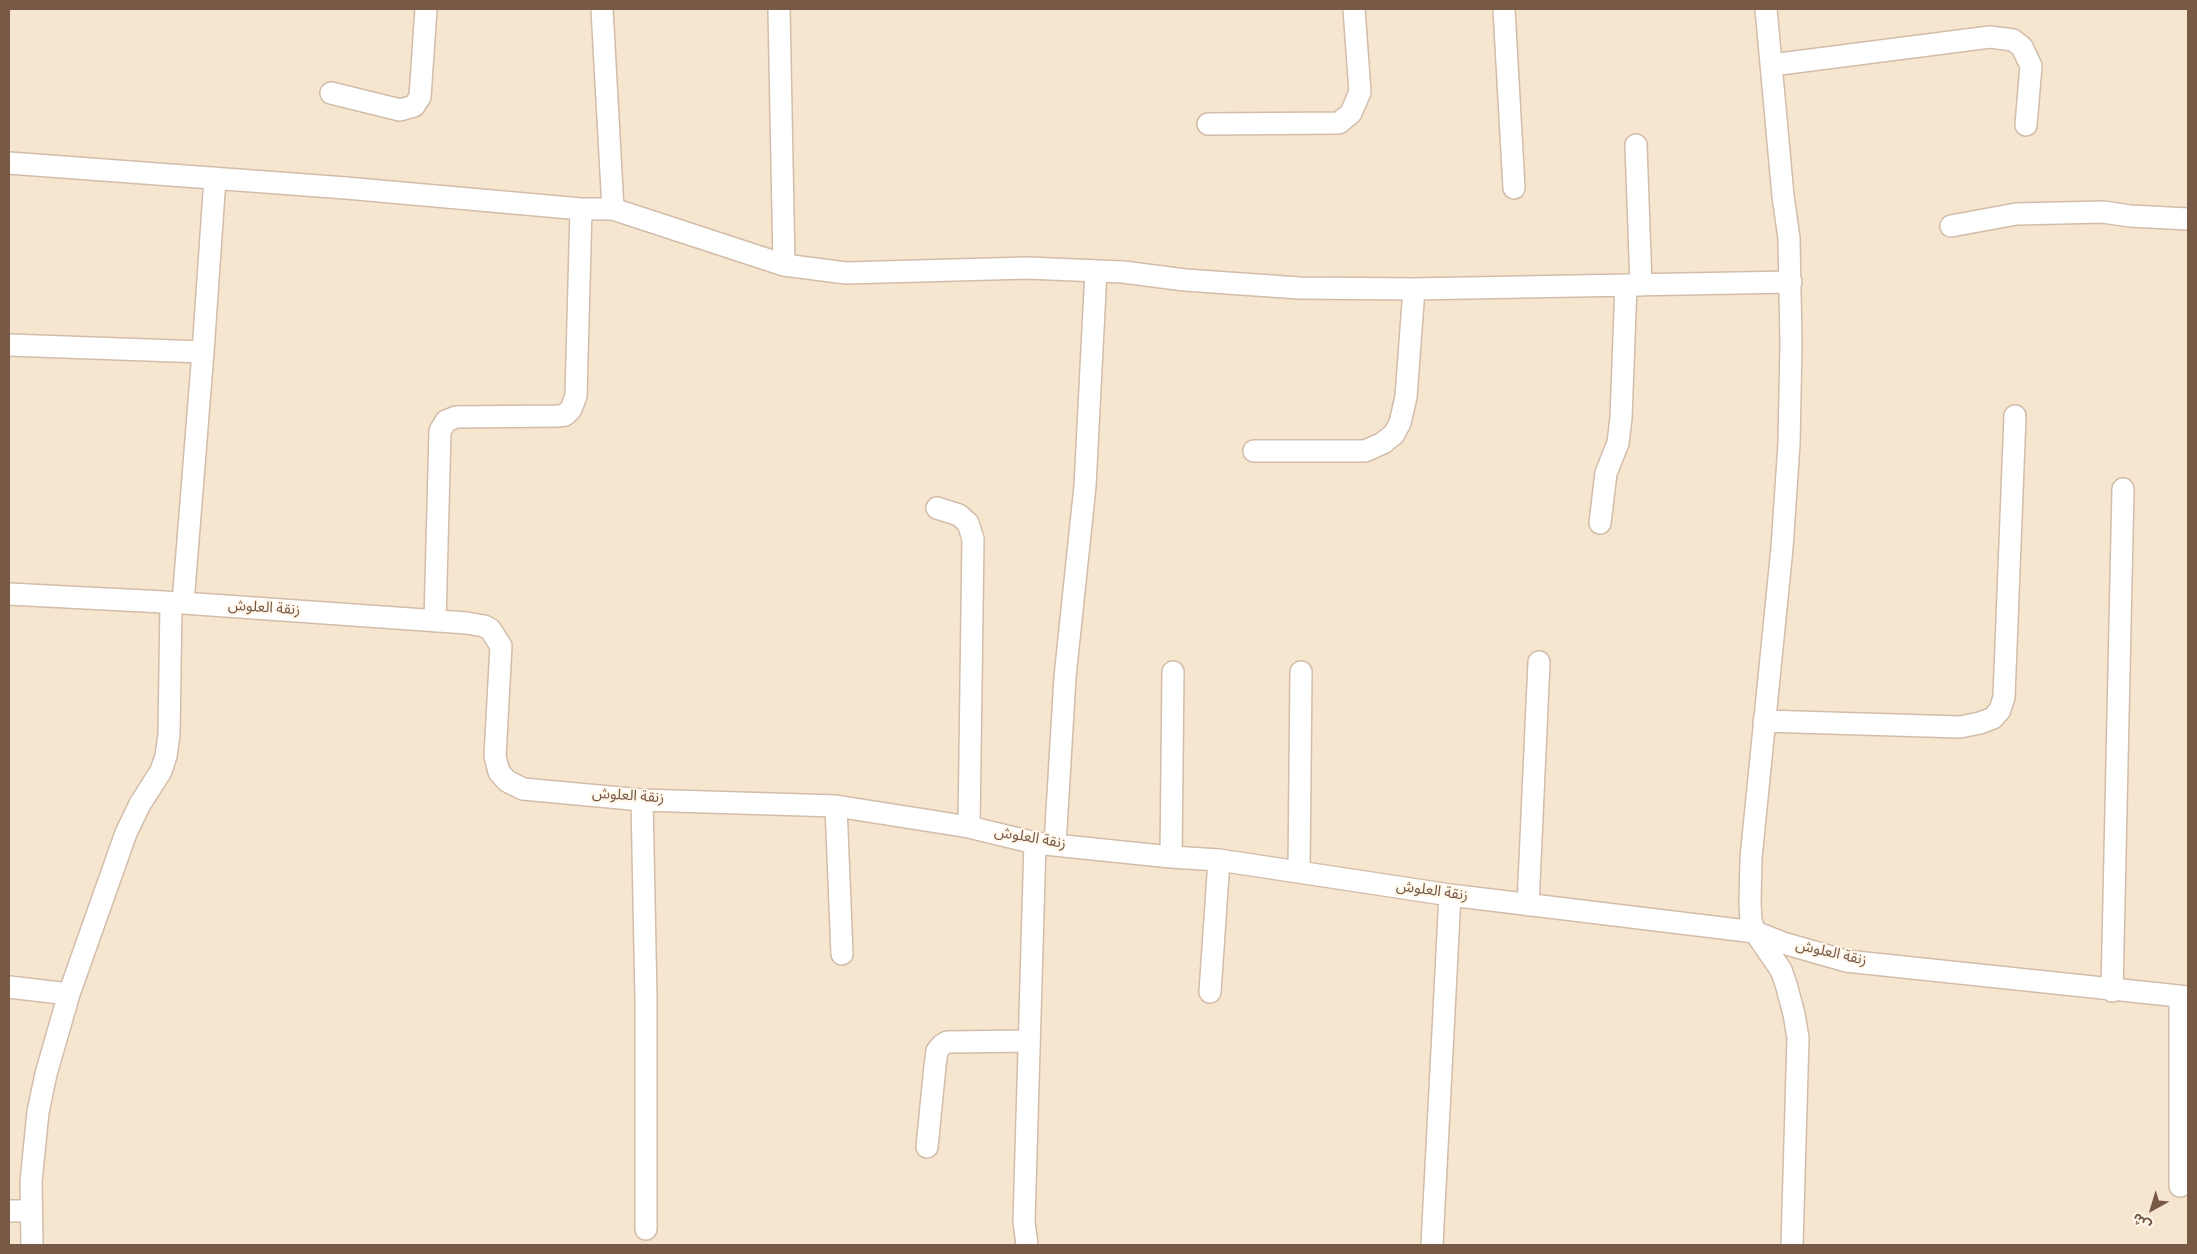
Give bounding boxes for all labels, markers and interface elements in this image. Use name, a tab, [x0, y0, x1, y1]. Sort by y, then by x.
street label: زنقة العلوش	[227, 597, 301, 621]
street label: زنقة العلوش	[591, 785, 665, 809]
street label: زنقة العلوش	[993, 824, 1067, 854]
street label: زنقة العلوش	[1395, 878, 1469, 906]
street label: زنقة العلوش	[1794, 937, 1868, 971]
north arrow	[2127, 1184, 2177, 1234]
text: ش	[2129, 1208, 2155, 1234]

